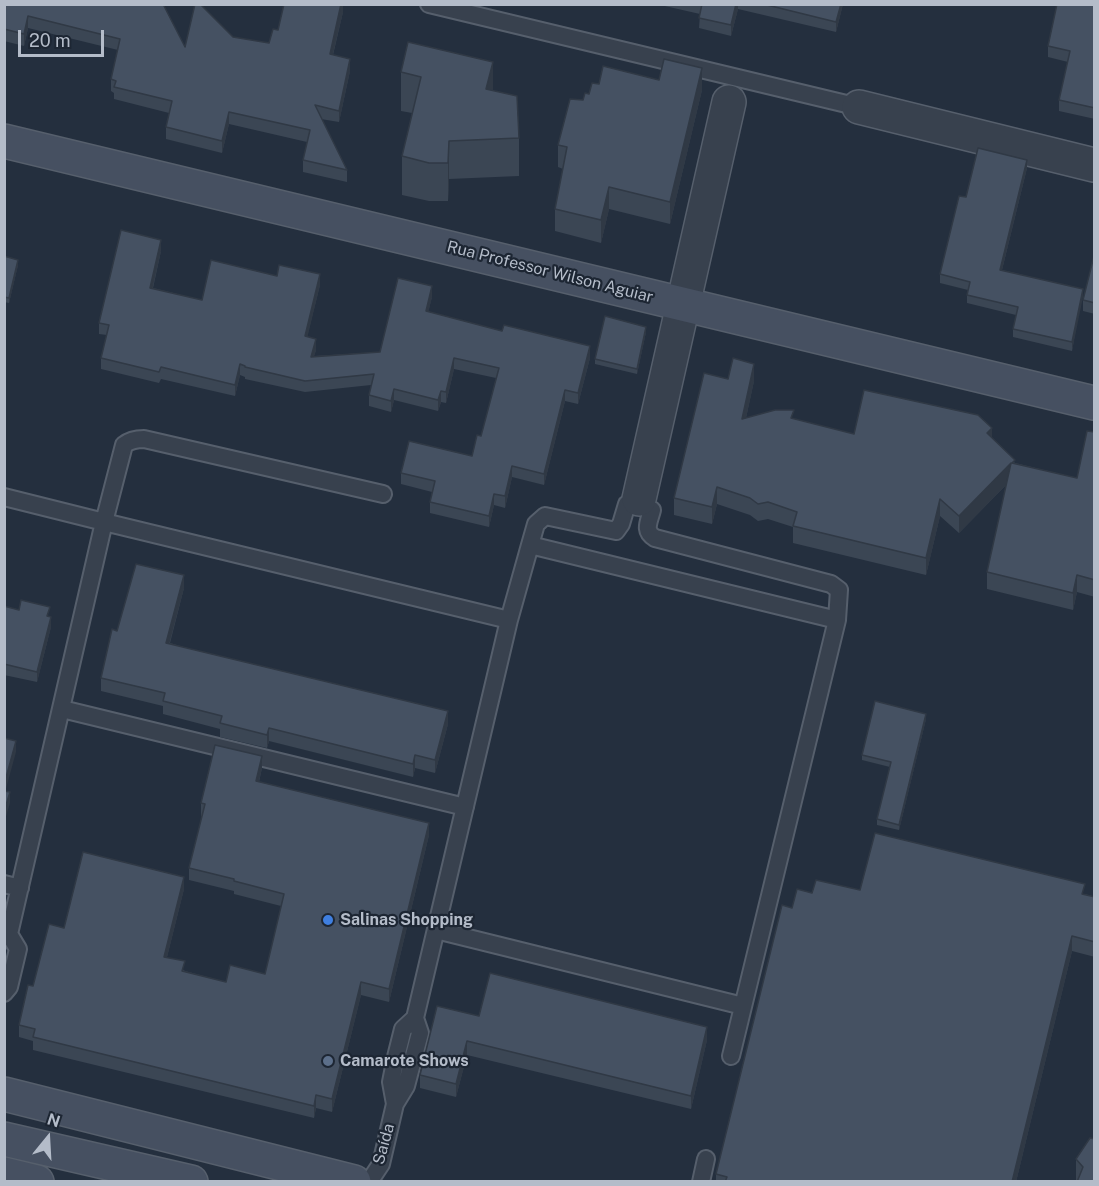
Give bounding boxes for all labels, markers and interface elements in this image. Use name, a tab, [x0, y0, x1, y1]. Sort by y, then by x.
scale bar	[21, 18, 106, 56]
text: 20 m	[29, 30, 71, 51]
street label: Rua Professor Wilson Aguiar	[445, 237, 655, 307]
place label: Salinas Shopping	[340, 910, 473, 930]
marker: Salinas Shopping	[321, 913, 335, 927]
place label: Camarote Shows	[340, 1051, 469, 1071]
marker: Camarote Shows	[321, 1054, 335, 1068]
north arrow	[18, 1108, 78, 1168]
text: N	[45, 1109, 63, 1131]
street label: Saída	[369, 1121, 399, 1167]

